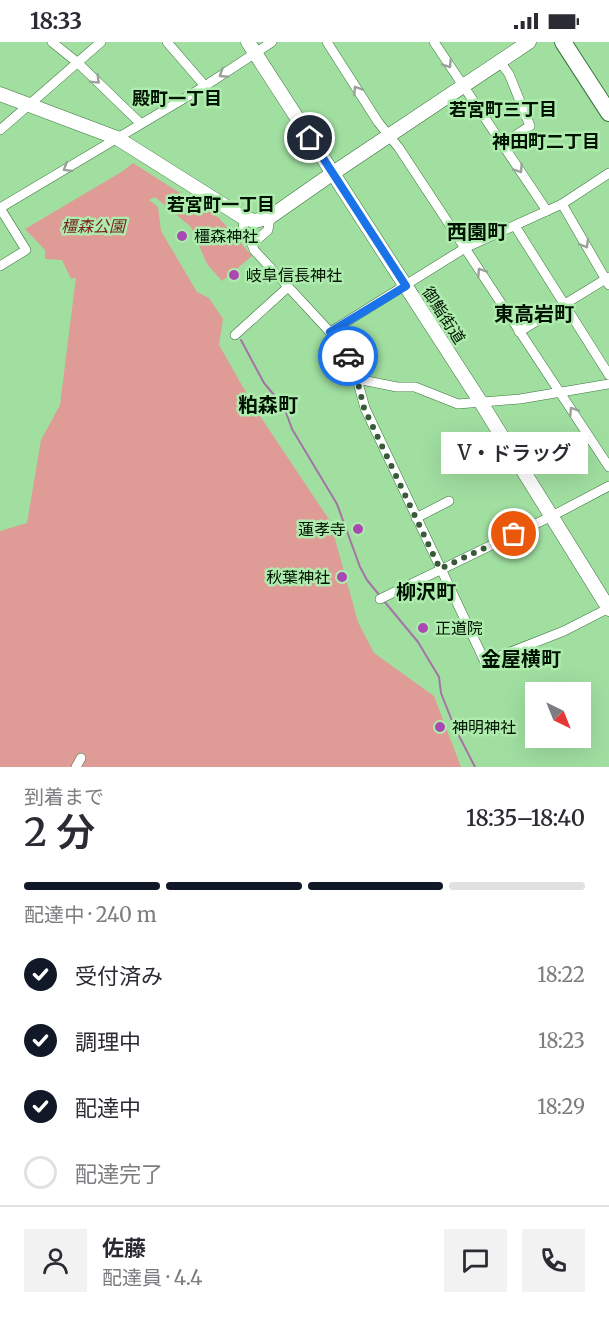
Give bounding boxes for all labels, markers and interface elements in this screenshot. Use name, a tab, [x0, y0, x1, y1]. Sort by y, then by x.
text: 18:33	[30, 7, 82, 35]
one-way arrow	[441, 58, 453, 68]
one-way arrow	[219, 66, 229, 78]
one-way arrow	[89, 73, 100, 84]
one-way arrow	[353, 85, 364, 96]
district label: 殿町一丁目	[132, 87, 222, 110]
district label: 若宮町三丁目	[449, 98, 557, 121]
pin	[284, 112, 335, 163]
icon: home	[293, 121, 326, 154]
district label: 神田町二丁目	[492, 130, 600, 153]
one-way arrow	[63, 161, 73, 173]
one-way arrow	[511, 163, 522, 174]
district label: 若宮町一丁目	[167, 193, 275, 216]
park label: 橿森公園	[61, 216, 127, 236]
district label: 西園町	[447, 219, 507, 244]
place label: 橿森神社	[194, 226, 258, 246]
marker: 橿森神社	[175, 229, 189, 243]
one-way arrow	[578, 238, 589, 249]
place label: 岐阜信長神社	[246, 265, 342, 285]
marker: 岐阜信長神社	[227, 268, 241, 282]
one-way arrow	[477, 268, 488, 279]
street label: 御鮨街道	[418, 283, 470, 347]
district label: 東高岩町	[494, 301, 574, 326]
courier	[318, 326, 378, 386]
icon: car	[332, 340, 365, 373]
district label: 粕森町	[238, 392, 298, 417]
one-way arrow	[569, 407, 580, 418]
callout: V・ドラッグ	[440, 432, 588, 474]
text: V・ドラッグ	[458, 440, 571, 465]
pin	[488, 508, 539, 559]
icon: bag	[497, 517, 530, 550]
place label: 蓮孝寺	[298, 519, 346, 539]
marker: 蓮孝寺	[351, 522, 365, 536]
place label: 秋葉神社	[266, 567, 330, 587]
marker: 秋葉神社	[335, 570, 349, 584]
district label: 柳沢町	[396, 579, 456, 604]
place label: 正道院	[435, 618, 483, 638]
marker: 正道院	[416, 621, 430, 635]
district label: 金屋横町	[481, 646, 561, 671]
north arrow	[525, 682, 591, 748]
map controls	[525, 682, 591, 748]
place label: 神明神社	[452, 717, 516, 737]
marker: 神明神社	[433, 720, 447, 734]
text: 到着まで	[24, 784, 104, 809]
text: 18:35–18:40	[466, 804, 585, 832]
text: 2 分	[24, 808, 95, 857]
text: 配達中 · 240 m	[24, 902, 157, 927]
icon: check	[24, 958, 57, 991]
text: 受付済み	[75, 962, 163, 990]
text: 18:22	[537, 962, 585, 987]
icon: check	[24, 1024, 57, 1057]
text: 調理中	[75, 1028, 141, 1056]
text: 18:23	[538, 1028, 585, 1053]
icon: check	[24, 1090, 57, 1123]
text: 配達中	[75, 1094, 141, 1122]
text: 18:29	[537, 1094, 585, 1119]
text: 配達完了	[75, 1160, 163, 1188]
button: person	[24, 1229, 87, 1292]
button: chat	[444, 1229, 507, 1292]
button: phone	[522, 1229, 585, 1292]
text: 佐藤	[102, 1234, 146, 1262]
text: 配達員 · 4.4	[102, 1265, 202, 1290]

